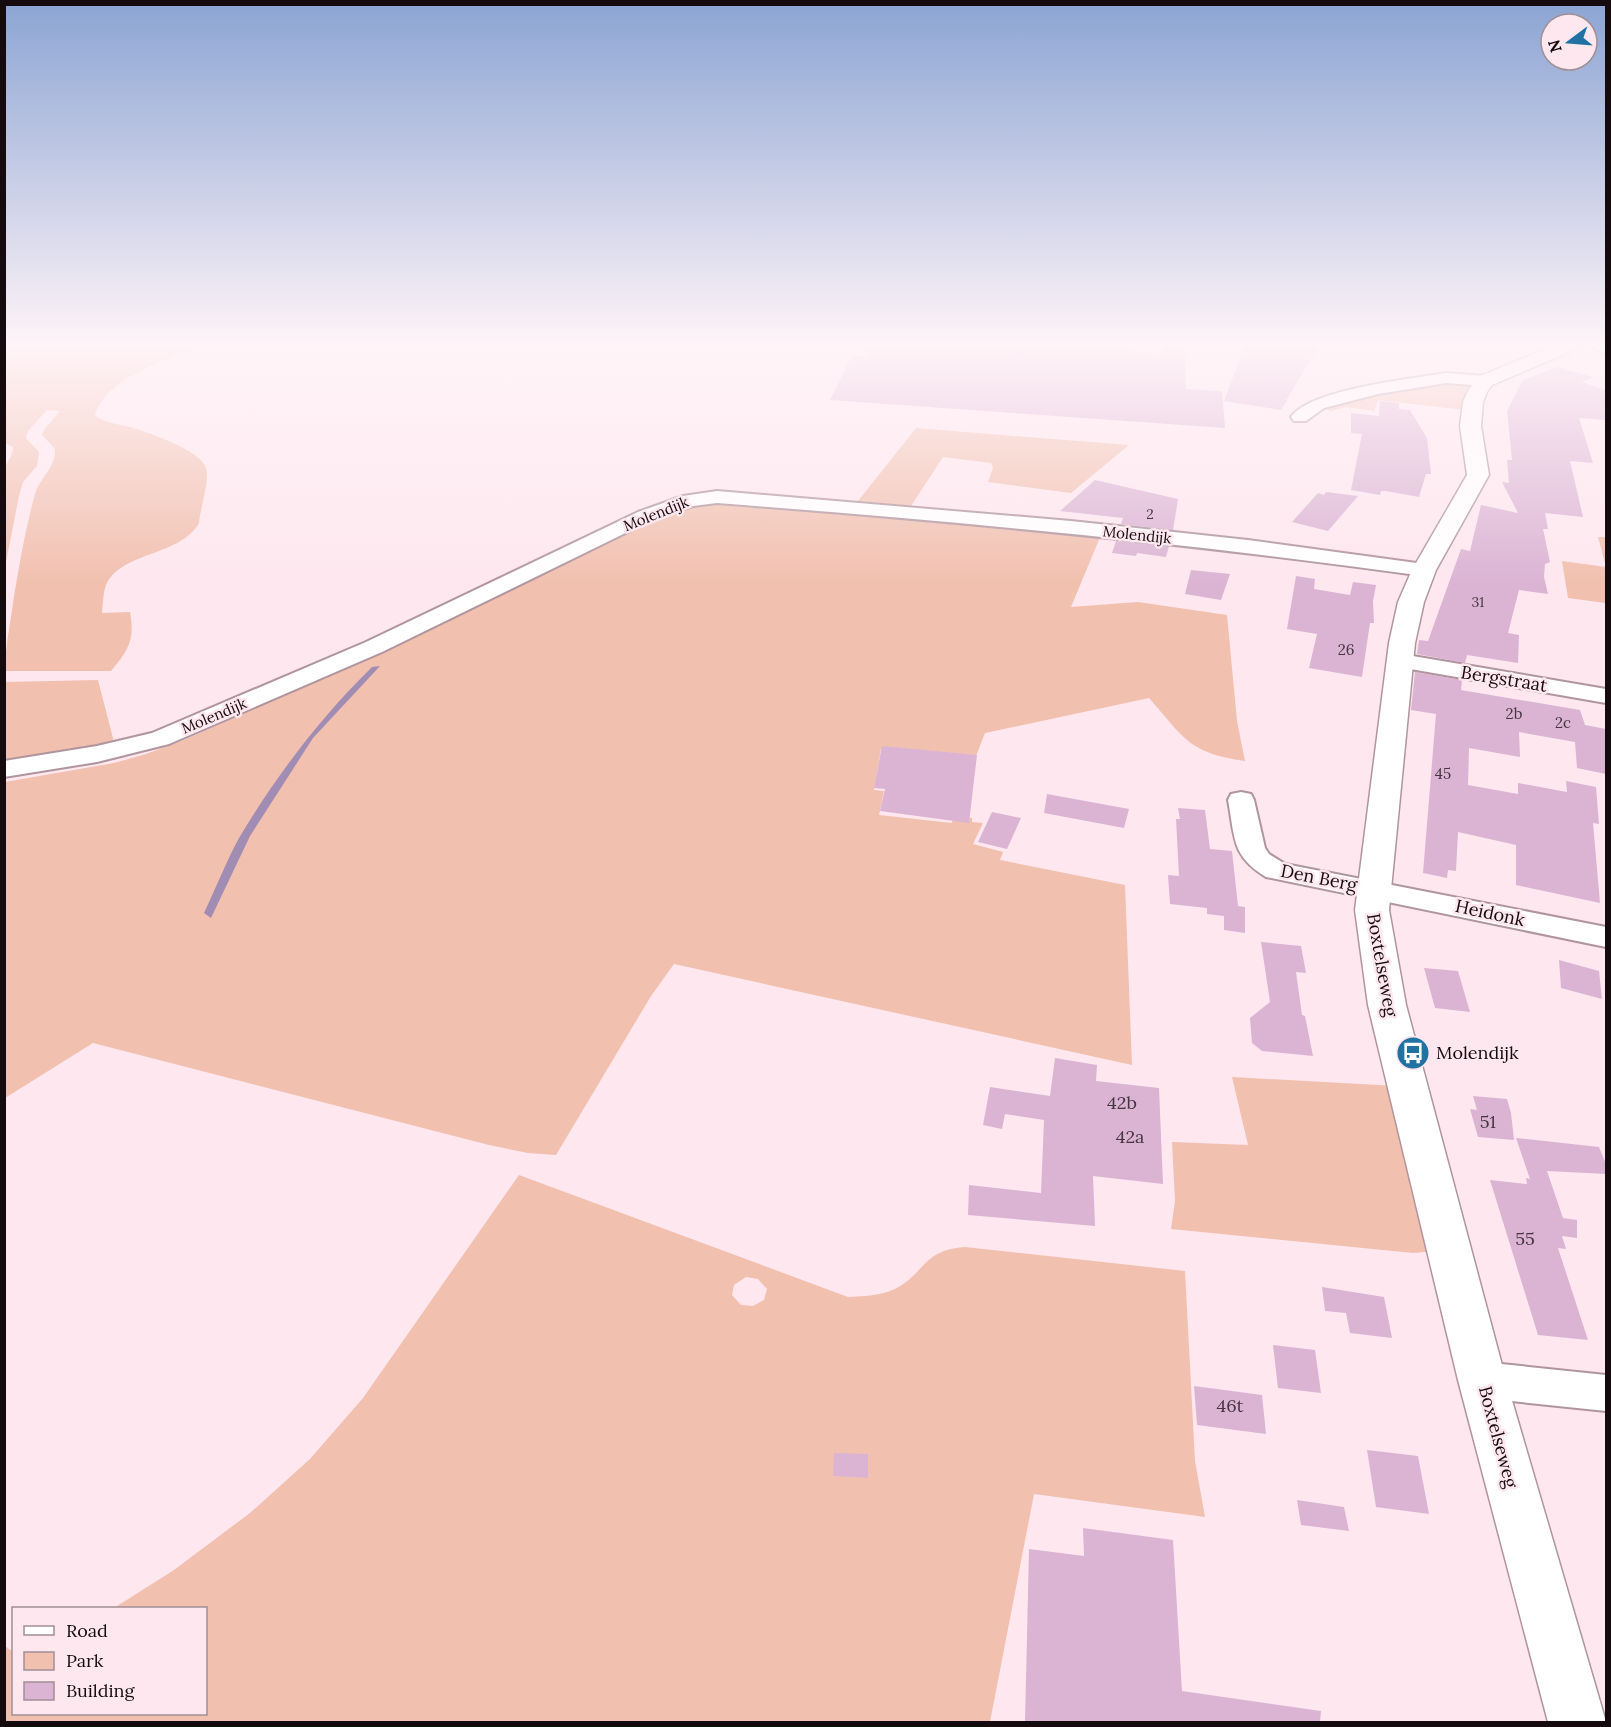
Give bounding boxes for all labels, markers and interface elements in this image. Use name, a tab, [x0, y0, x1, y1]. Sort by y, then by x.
north arrow	[1539, 12, 1599, 72]
text: N	[1543, 37, 1566, 55]
street label: Molendijk	[620, 492, 691, 535]
house number: 2	[1146, 505, 1154, 523]
street label: Molendijk	[1102, 521, 1172, 548]
house number: 31	[1472, 593, 1484, 611]
house number: 26	[1338, 640, 1354, 659]
street label: Bergstraat	[1459, 660, 1549, 697]
street label: Molendijk	[178, 693, 249, 738]
house number: 2b	[1506, 704, 1523, 723]
house number: 2c	[1555, 713, 1571, 732]
house number: 45	[1435, 764, 1451, 783]
street label: Den Berg	[1279, 859, 1360, 896]
street label: Heidonk	[1453, 894, 1527, 931]
street label: Boxtelseweg	[1362, 911, 1403, 1020]
bus stop icon: Molendijk	[1395, 1035, 1431, 1071]
place label: Molendijk	[1436, 1041, 1519, 1064]
house number: 42b	[1107, 1091, 1137, 1114]
house number: 51	[1480, 1110, 1496, 1133]
house number: 42a	[1116, 1125, 1144, 1148]
house number: 55	[1515, 1227, 1535, 1250]
street label: Boxtelseweg	[1474, 1383, 1523, 1491]
house number: 46t	[1216, 1394, 1244, 1417]
legend	[12, 1607, 207, 1715]
text: Road	[66, 1619, 108, 1642]
text: Park	[66, 1649, 104, 1672]
text: Building	[66, 1679, 136, 1702]

